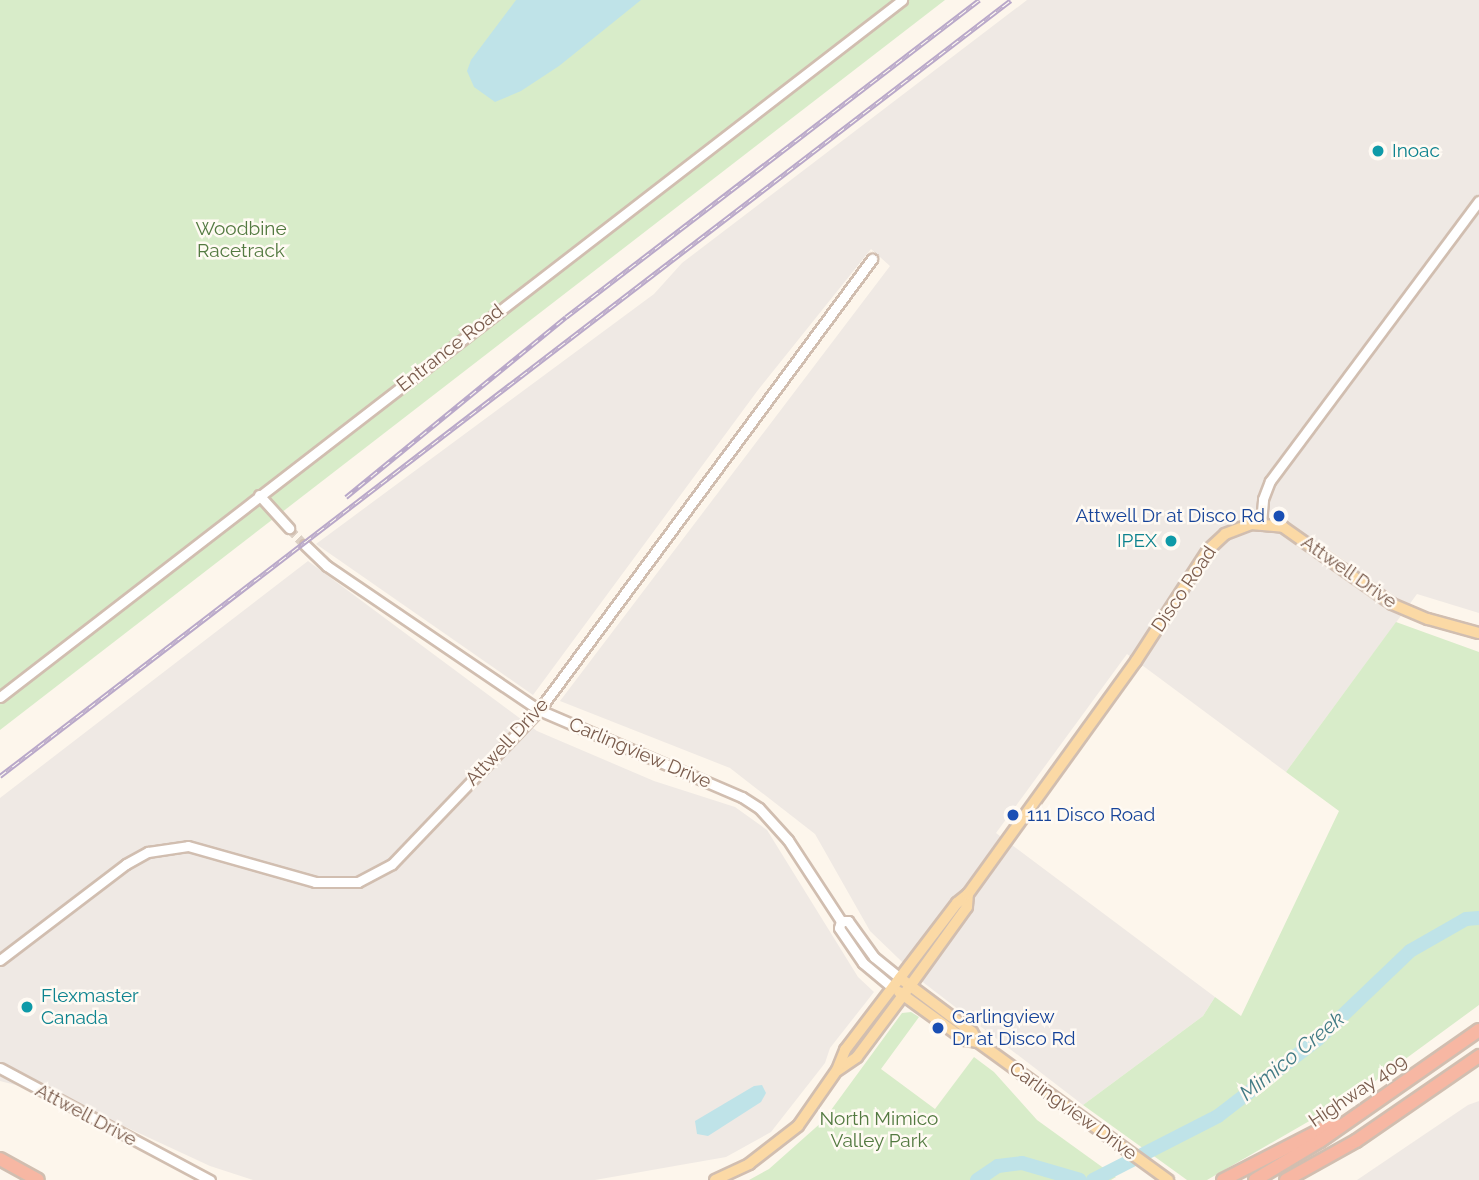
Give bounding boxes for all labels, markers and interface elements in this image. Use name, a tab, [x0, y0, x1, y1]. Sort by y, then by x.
place label: Inoac	[1392, 140, 1440, 162]
marker: Inoac	[1370, 143, 1386, 159]
park label: Woodbine Racetrack	[195, 218, 287, 262]
street label: Entrance Road	[392, 299, 508, 397]
place label: Attwell Dr at Disco Rd	[1074, 505, 1265, 527]
marker: Attwell Dr at Disco Rd	[1271, 508, 1287, 524]
place label: IPEX	[1117, 530, 1157, 552]
street label: Attwell Drive	[1297, 531, 1401, 613]
marker: IPEX	[1163, 533, 1179, 549]
street label: Disco Road	[1147, 542, 1221, 636]
street label: Attwell Drive	[460, 693, 554, 791]
street label: Carlingview Drive	[565, 713, 715, 793]
place label: 111 Disco Road	[1027, 804, 1155, 826]
marker: 111 Disco Road	[1005, 807, 1021, 823]
place label: Flexmaster Canada	[41, 985, 139, 1029]
marker: Flexmaster Canada	[19, 999, 35, 1015]
place label: Carlingview Dr at Disco Rd	[952, 1006, 1076, 1050]
water label: Mimico Creek	[1234, 1006, 1350, 1106]
marker: Carlingview Dr at Disco Rd	[930, 1020, 946, 1036]
street label: Highway 409	[1304, 1050, 1412, 1132]
street label: Carlingview Drive	[1004, 1057, 1142, 1165]
street label: Attwell Drive	[31, 1079, 141, 1151]
park label: North Mimico Valley Park	[820, 1108, 938, 1152]

